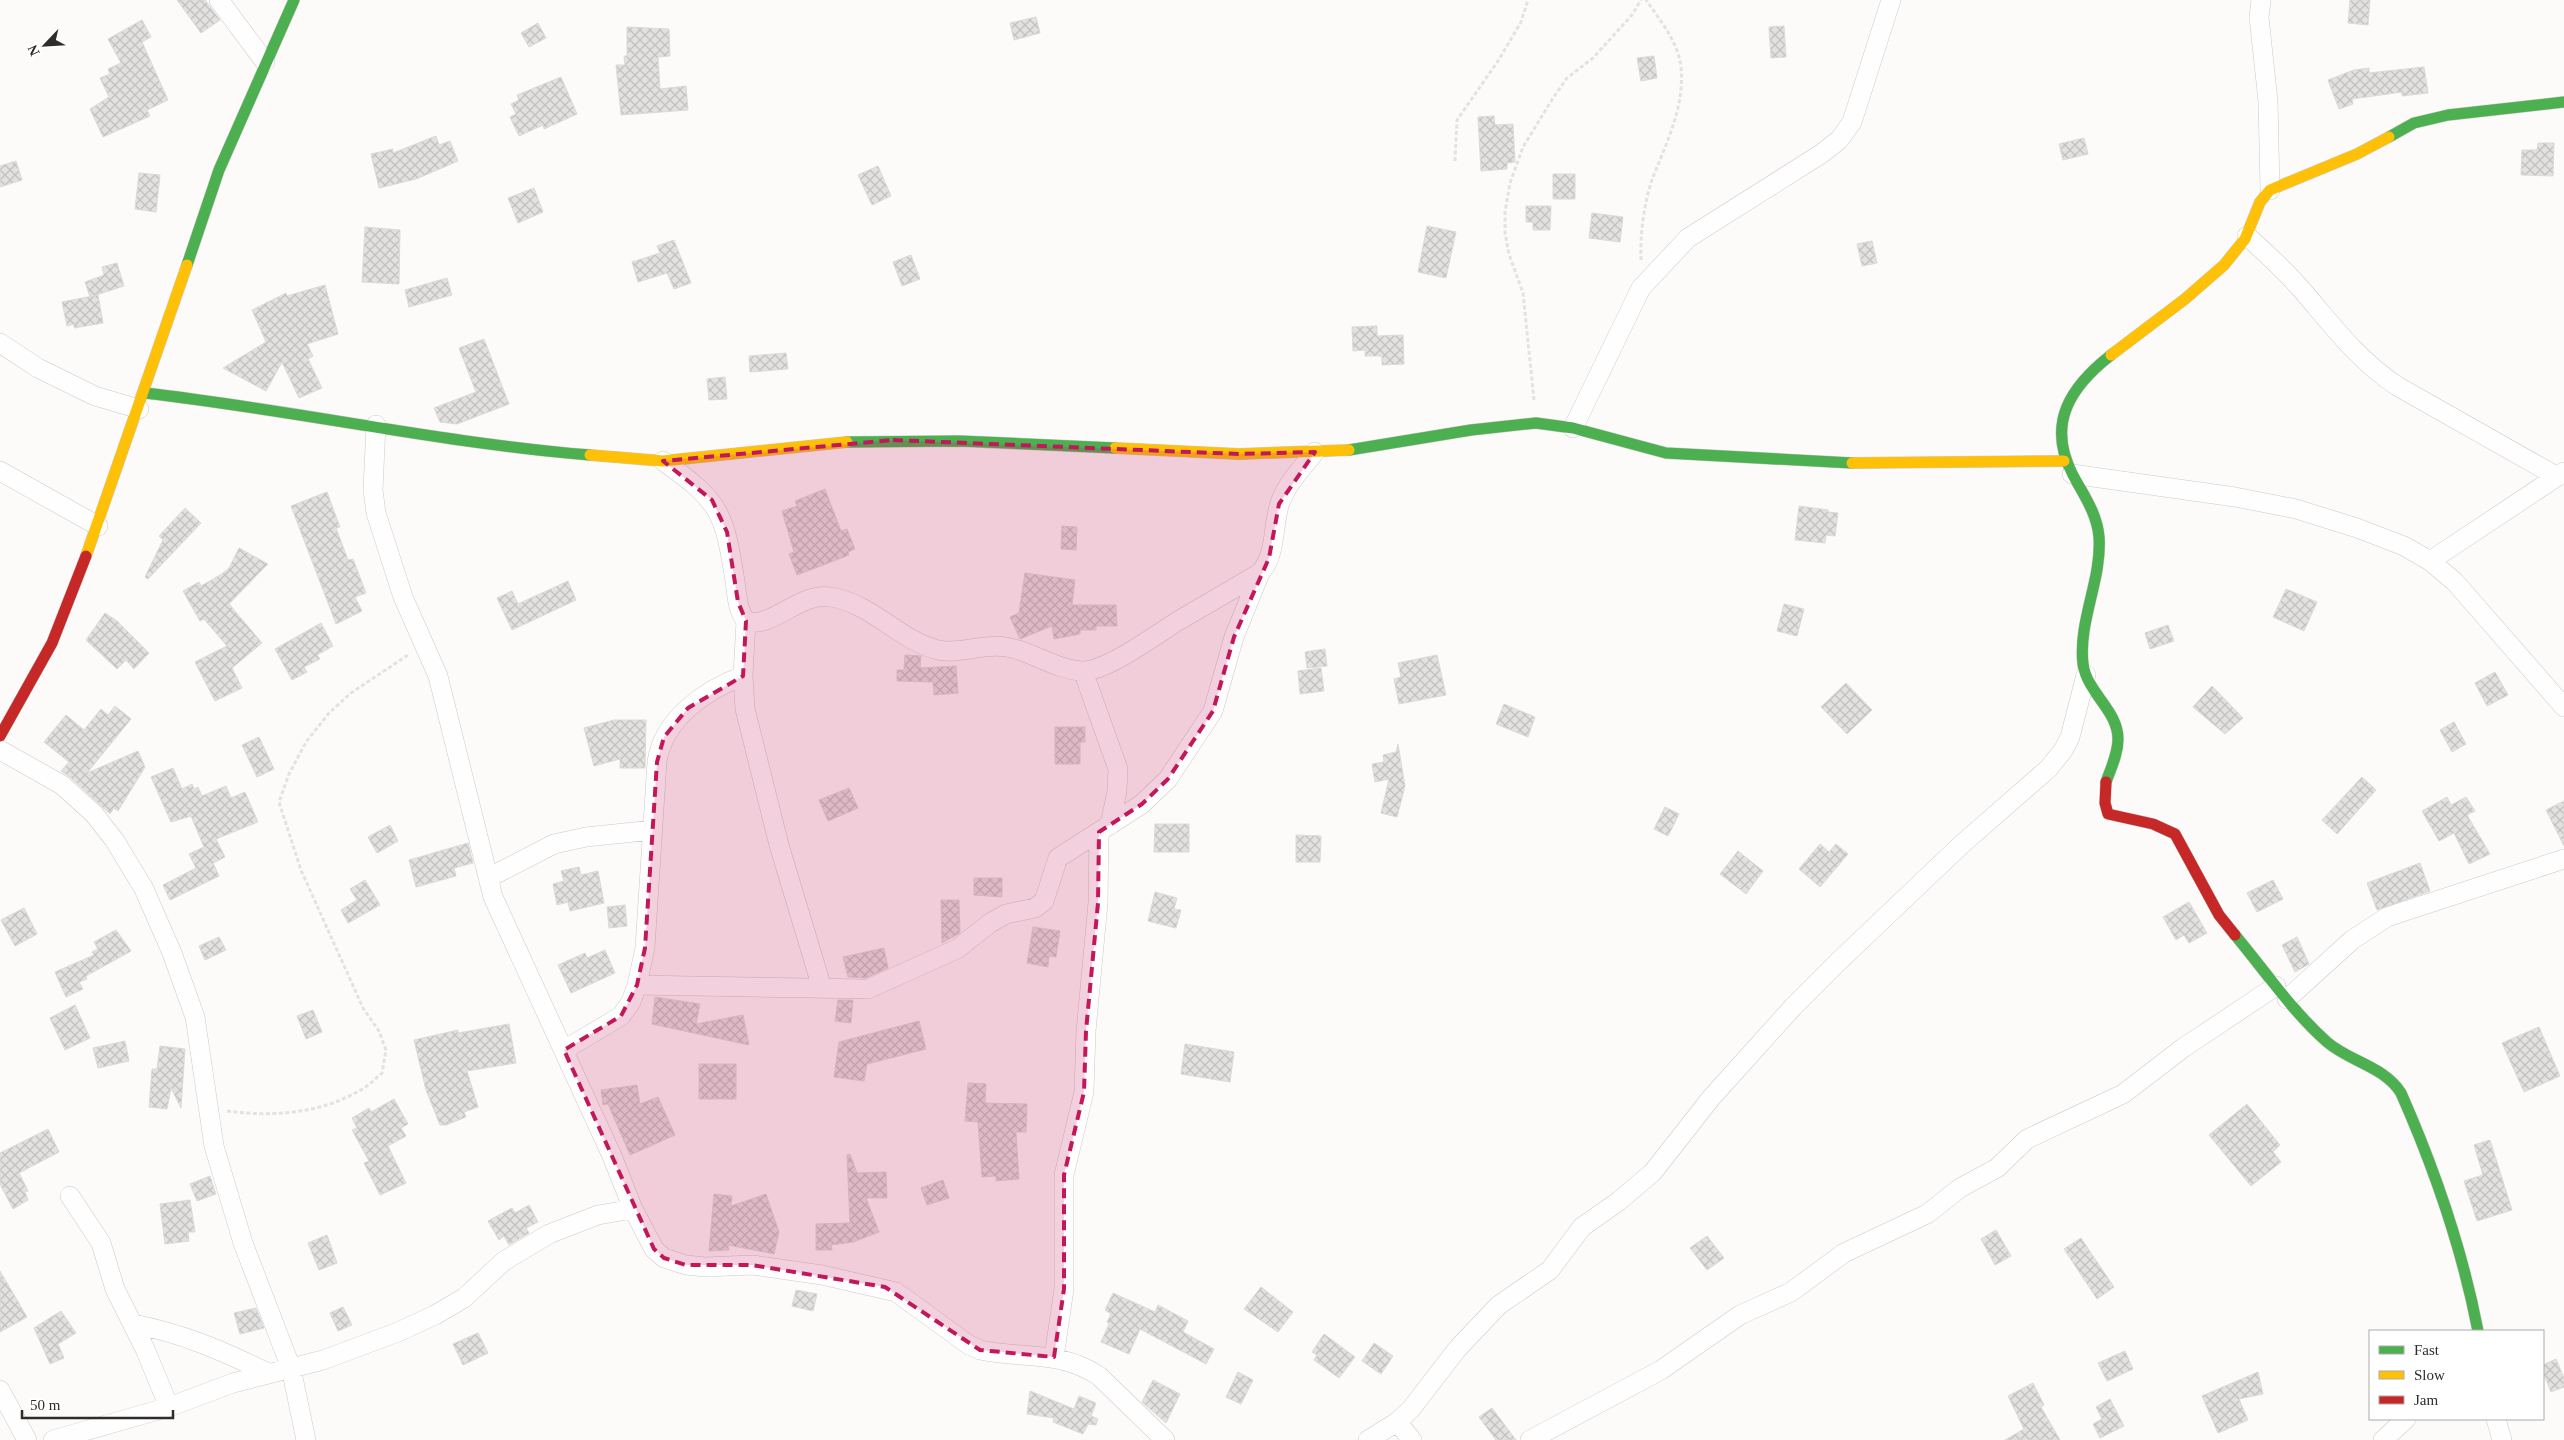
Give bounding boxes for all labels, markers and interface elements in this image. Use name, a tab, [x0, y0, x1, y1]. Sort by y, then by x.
north arrow	[20, 20, 70, 70]
text: N	[25, 43, 43, 58]
legend	[2369, 1330, 2544, 1420]
text: Fast	[2414, 1342, 2440, 1358]
text: Slow	[2414, 1367, 2445, 1383]
scale bar	[22, 1388, 174, 1420]
text: Jam	[2414, 1392, 2438, 1408]
text: 50 m	[30, 1397, 61, 1413]

